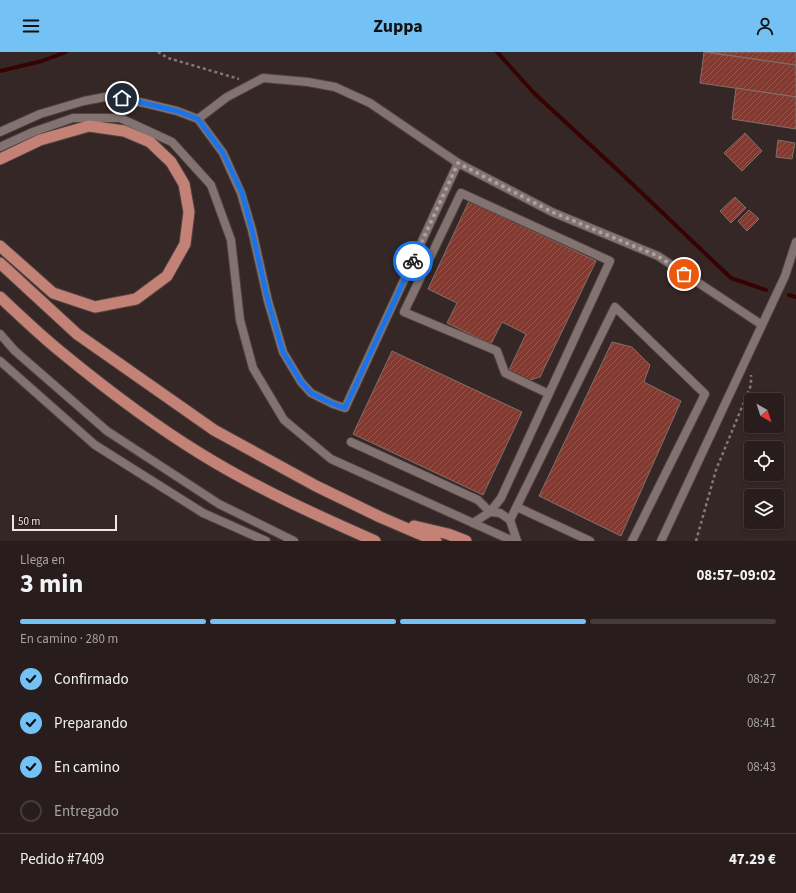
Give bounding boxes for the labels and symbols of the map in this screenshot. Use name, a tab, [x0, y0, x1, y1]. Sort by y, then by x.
pin	[105, 81, 139, 115]
courier	[393, 241, 433, 281]
pin	[667, 257, 701, 291]
north arrow	[744, 393, 784, 433]
scale bar	[12, 513, 117, 532]

